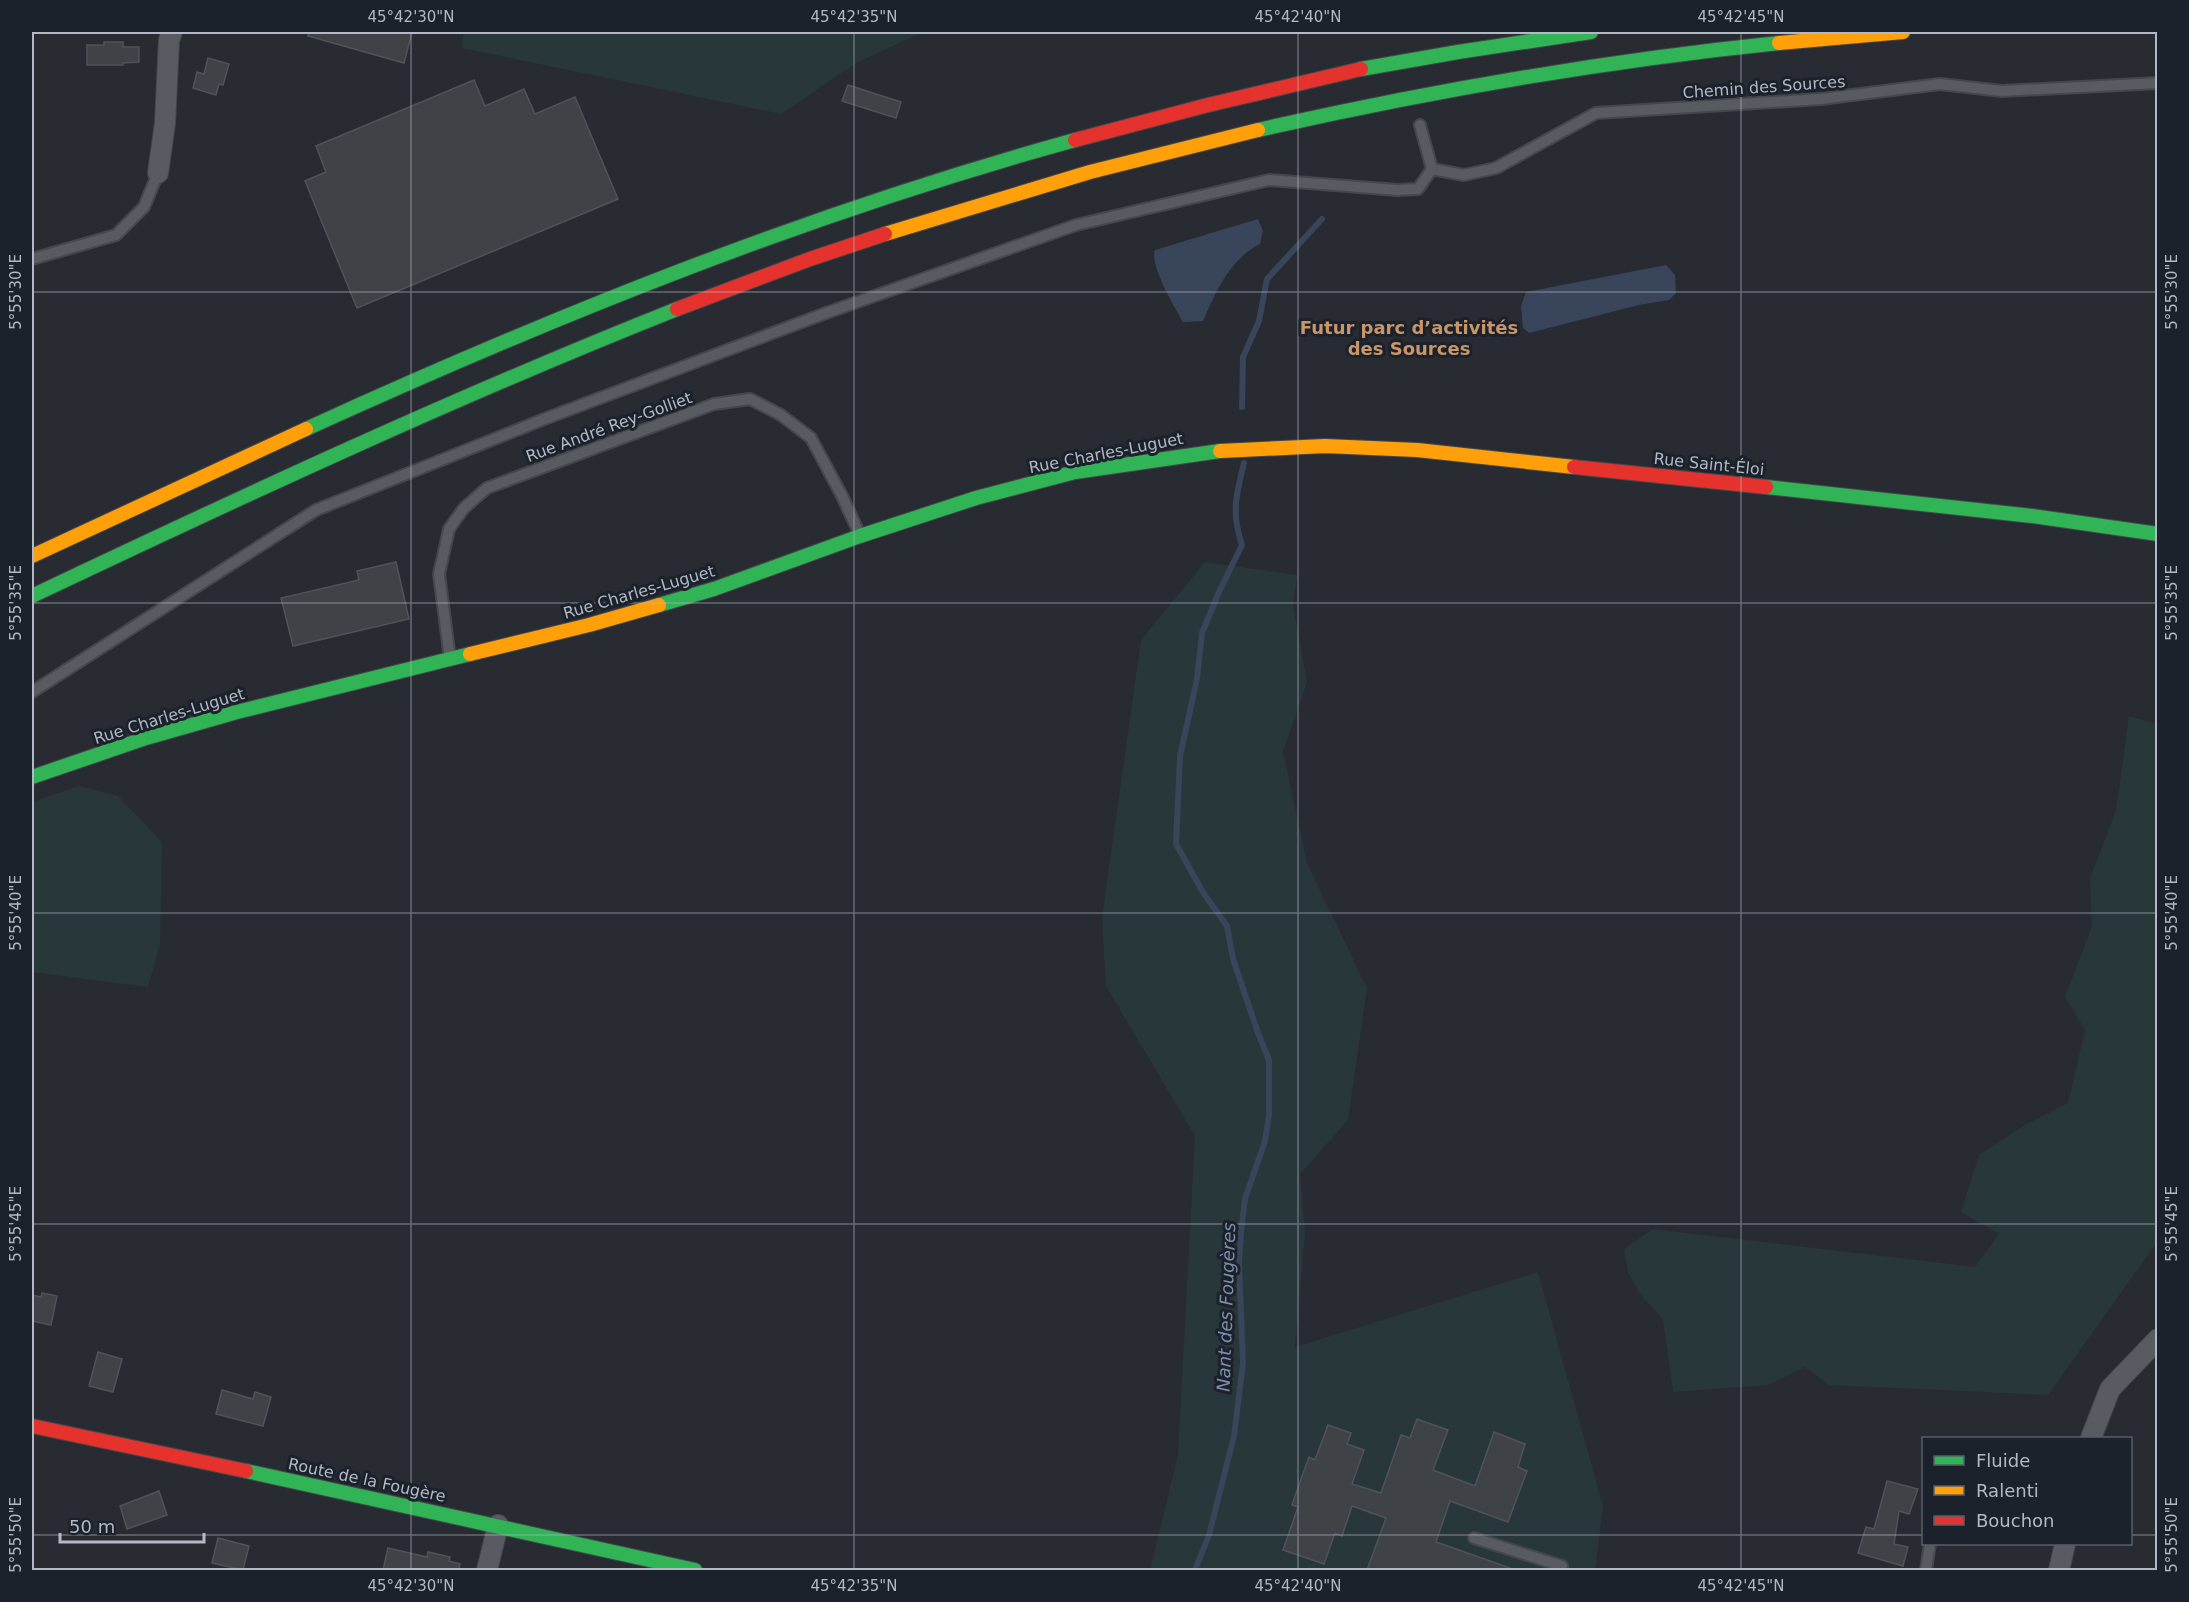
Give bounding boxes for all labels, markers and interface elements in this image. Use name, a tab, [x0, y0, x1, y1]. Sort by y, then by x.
text: 45°42'30"N	[367, 8, 455, 26]
text: 45°42'35"N	[810, 8, 898, 26]
text: 45°42'40"N	[1254, 8, 1342, 26]
text: 45°42'45"N	[1697, 8, 1785, 26]
street label: Chemin des Sources	[1682, 72, 1846, 102]
text: 5°55'30"E	[7, 254, 25, 330]
text: 5°55'30"E	[2163, 254, 2181, 330]
district label: Futur parc d’activités des Sources	[1300, 317, 1518, 359]
street label: Rue André Rey-Golliet	[523, 388, 695, 466]
street label: Rue Charles-Luguet	[1027, 429, 1185, 477]
street label: Rue Saint-Éloi	[1653, 449, 1765, 479]
street label: Rue Charles-Luguet	[561, 561, 717, 623]
text: 5°55'35"E	[7, 565, 25, 641]
text: 5°55'35"E	[2163, 565, 2181, 641]
street label: Rue Charles-Luguet	[91, 684, 247, 748]
text: 5°55'40"E	[7, 875, 25, 951]
text: 5°55'40"E	[2163, 875, 2181, 951]
text: 5°55'45"E	[7, 1186, 25, 1262]
text: 5°55'45"E	[2163, 1186, 2181, 1262]
water label: Nant des Fougères	[1213, 1222, 1239, 1392]
legend	[1922, 1437, 2132, 1545]
text: Fluide	[1976, 1450, 2030, 1471]
street label: Route de la Fougère	[286, 1454, 448, 1506]
text: Ralenti	[1976, 1480, 2039, 1501]
text: 5°55'50"E	[7, 1497, 25, 1573]
text: 5°55'50"E	[2163, 1497, 2181, 1573]
scale bar	[60, 1506, 204, 1544]
text: Bouchon	[1976, 1510, 2055, 1531]
text: 50 m	[69, 1516, 115, 1537]
text: 45°42'30"N	[367, 1577, 455, 1595]
text: 45°42'35"N	[810, 1577, 898, 1595]
text: 45°42'40"N	[1254, 1577, 1342, 1595]
text: 45°42'45"N	[1697, 1577, 1785, 1595]

